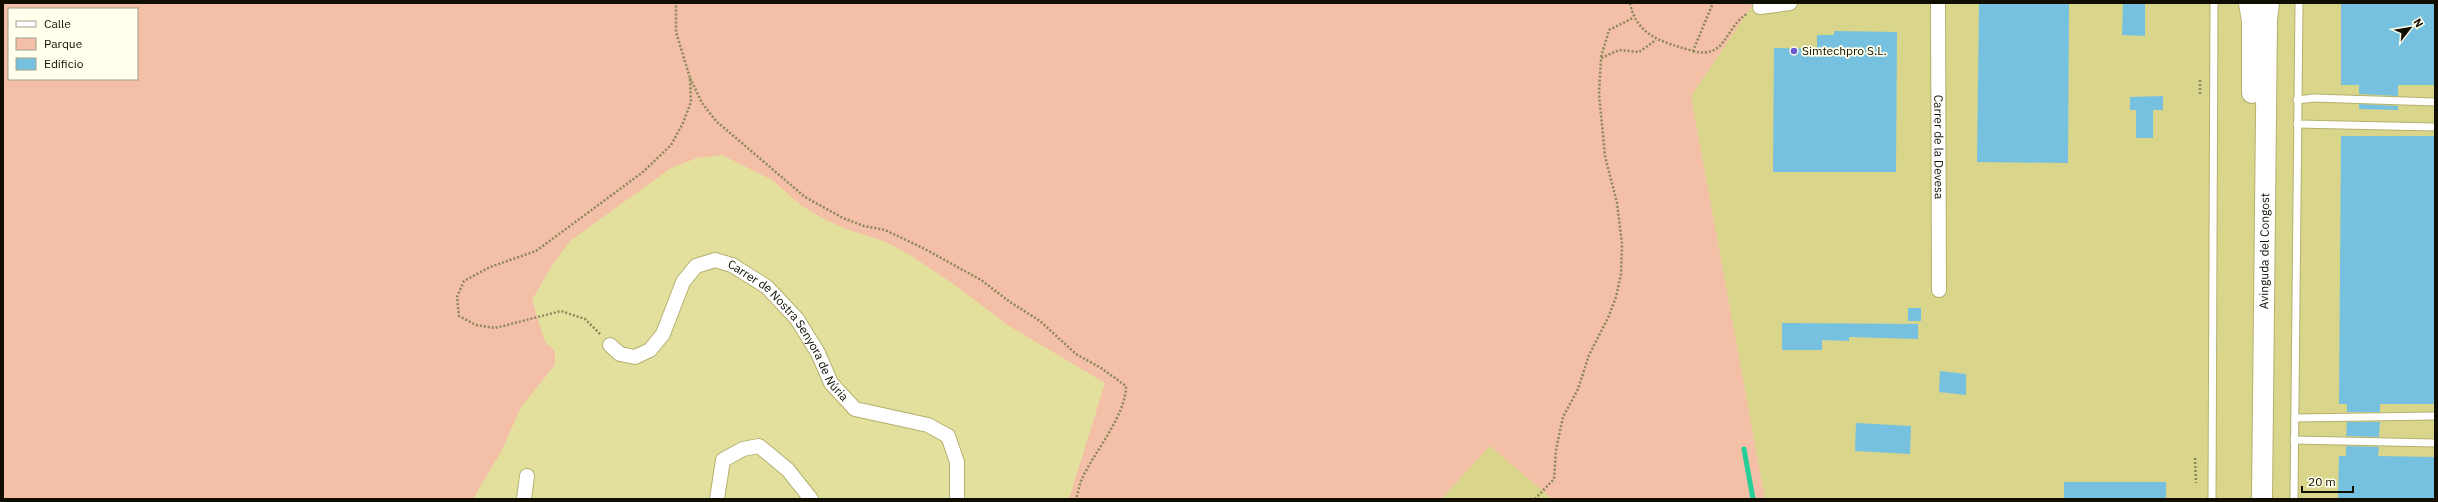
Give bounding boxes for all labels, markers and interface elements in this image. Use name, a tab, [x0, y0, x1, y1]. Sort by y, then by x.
legend	[8, 8, 138, 80]
north arrow	[2390, 8, 2430, 48]
text: Calle	[44, 16, 71, 31]
text: N	[2411, 16, 2427, 30]
text: Parque	[44, 36, 83, 51]
place label: Simtechpro S.L.	[1802, 43, 1887, 58]
marker: Simtechpro S.L.	[1789, 46, 1799, 56]
text: Edificio	[44, 56, 84, 71]
street label: Carrer de la Devesa	[1931, 95, 1947, 200]
street label: Avinguda del Congost	[2256, 193, 2272, 309]
street label: Carrer de Nostra Senyora de Núria	[726, 256, 852, 404]
scale bar	[2302, 468, 2353, 494]
text: 20 m	[2308, 474, 2336, 489]

